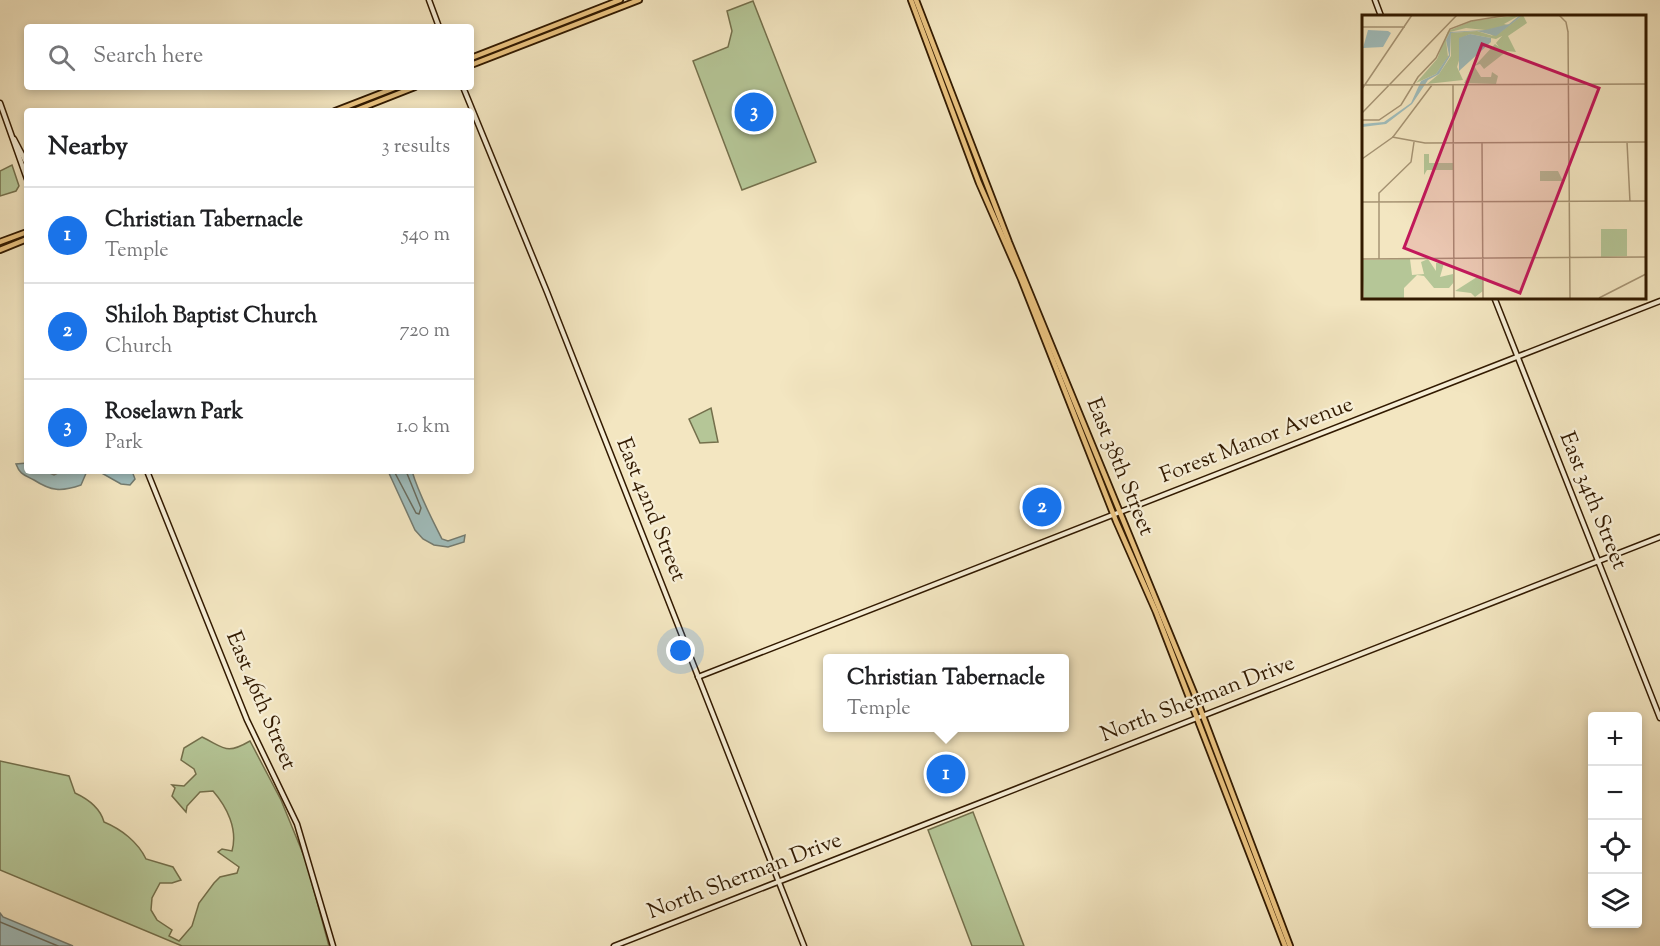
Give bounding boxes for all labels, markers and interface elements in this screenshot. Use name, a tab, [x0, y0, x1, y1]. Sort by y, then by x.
inset map	[1362, 15, 1645, 298]
search box	[24, 24, 474, 90]
icon: search	[45, 41, 78, 74]
text: Search here	[93, 41, 203, 73]
pin: 3	[734, 90, 774, 134]
text: Nearby	[48, 129, 128, 166]
text: 3 results	[381, 133, 450, 162]
text: Christian Tabernacle	[105, 205, 303, 237]
text: 1	[64, 221, 71, 250]
text: 540 m	[402, 221, 450, 250]
text: Temple	[105, 237, 169, 266]
text: Shiloh Baptist Church	[105, 301, 317, 333]
text: 2	[63, 317, 72, 346]
text: 720 m	[399, 317, 450, 346]
text: Church	[105, 333, 172, 362]
street label: Forest Manor Avenue	[1156, 389, 1358, 493]
street label: East 38th Street	[1077, 393, 1161, 541]
text: Roselawn Park	[105, 397, 243, 429]
text: 3	[63, 413, 72, 442]
text: 1.0 km	[396, 413, 450, 442]
street label: East 34th Street	[1550, 427, 1634, 575]
text: Park	[105, 429, 143, 458]
street label: East 42nd Street	[607, 433, 694, 587]
pin: 2	[1022, 484, 1062, 530]
street label: East 46th Street	[216, 627, 304, 776]
your location	[666, 636, 695, 665]
street label: North Sherman Drive	[1096, 648, 1300, 752]
popup	[823, 654, 1069, 732]
text: Christian Tabernacle	[847, 663, 1045, 695]
text: Temple	[847, 695, 911, 724]
map controls	[1588, 712, 1642, 928]
button: +	[1588, 712, 1642, 766]
pin: 1	[926, 752, 966, 796]
button: −	[1588, 766, 1642, 820]
button: locate	[1588, 820, 1642, 874]
street label: North Sherman Drive	[643, 825, 847, 929]
button: layers	[1588, 874, 1642, 928]

